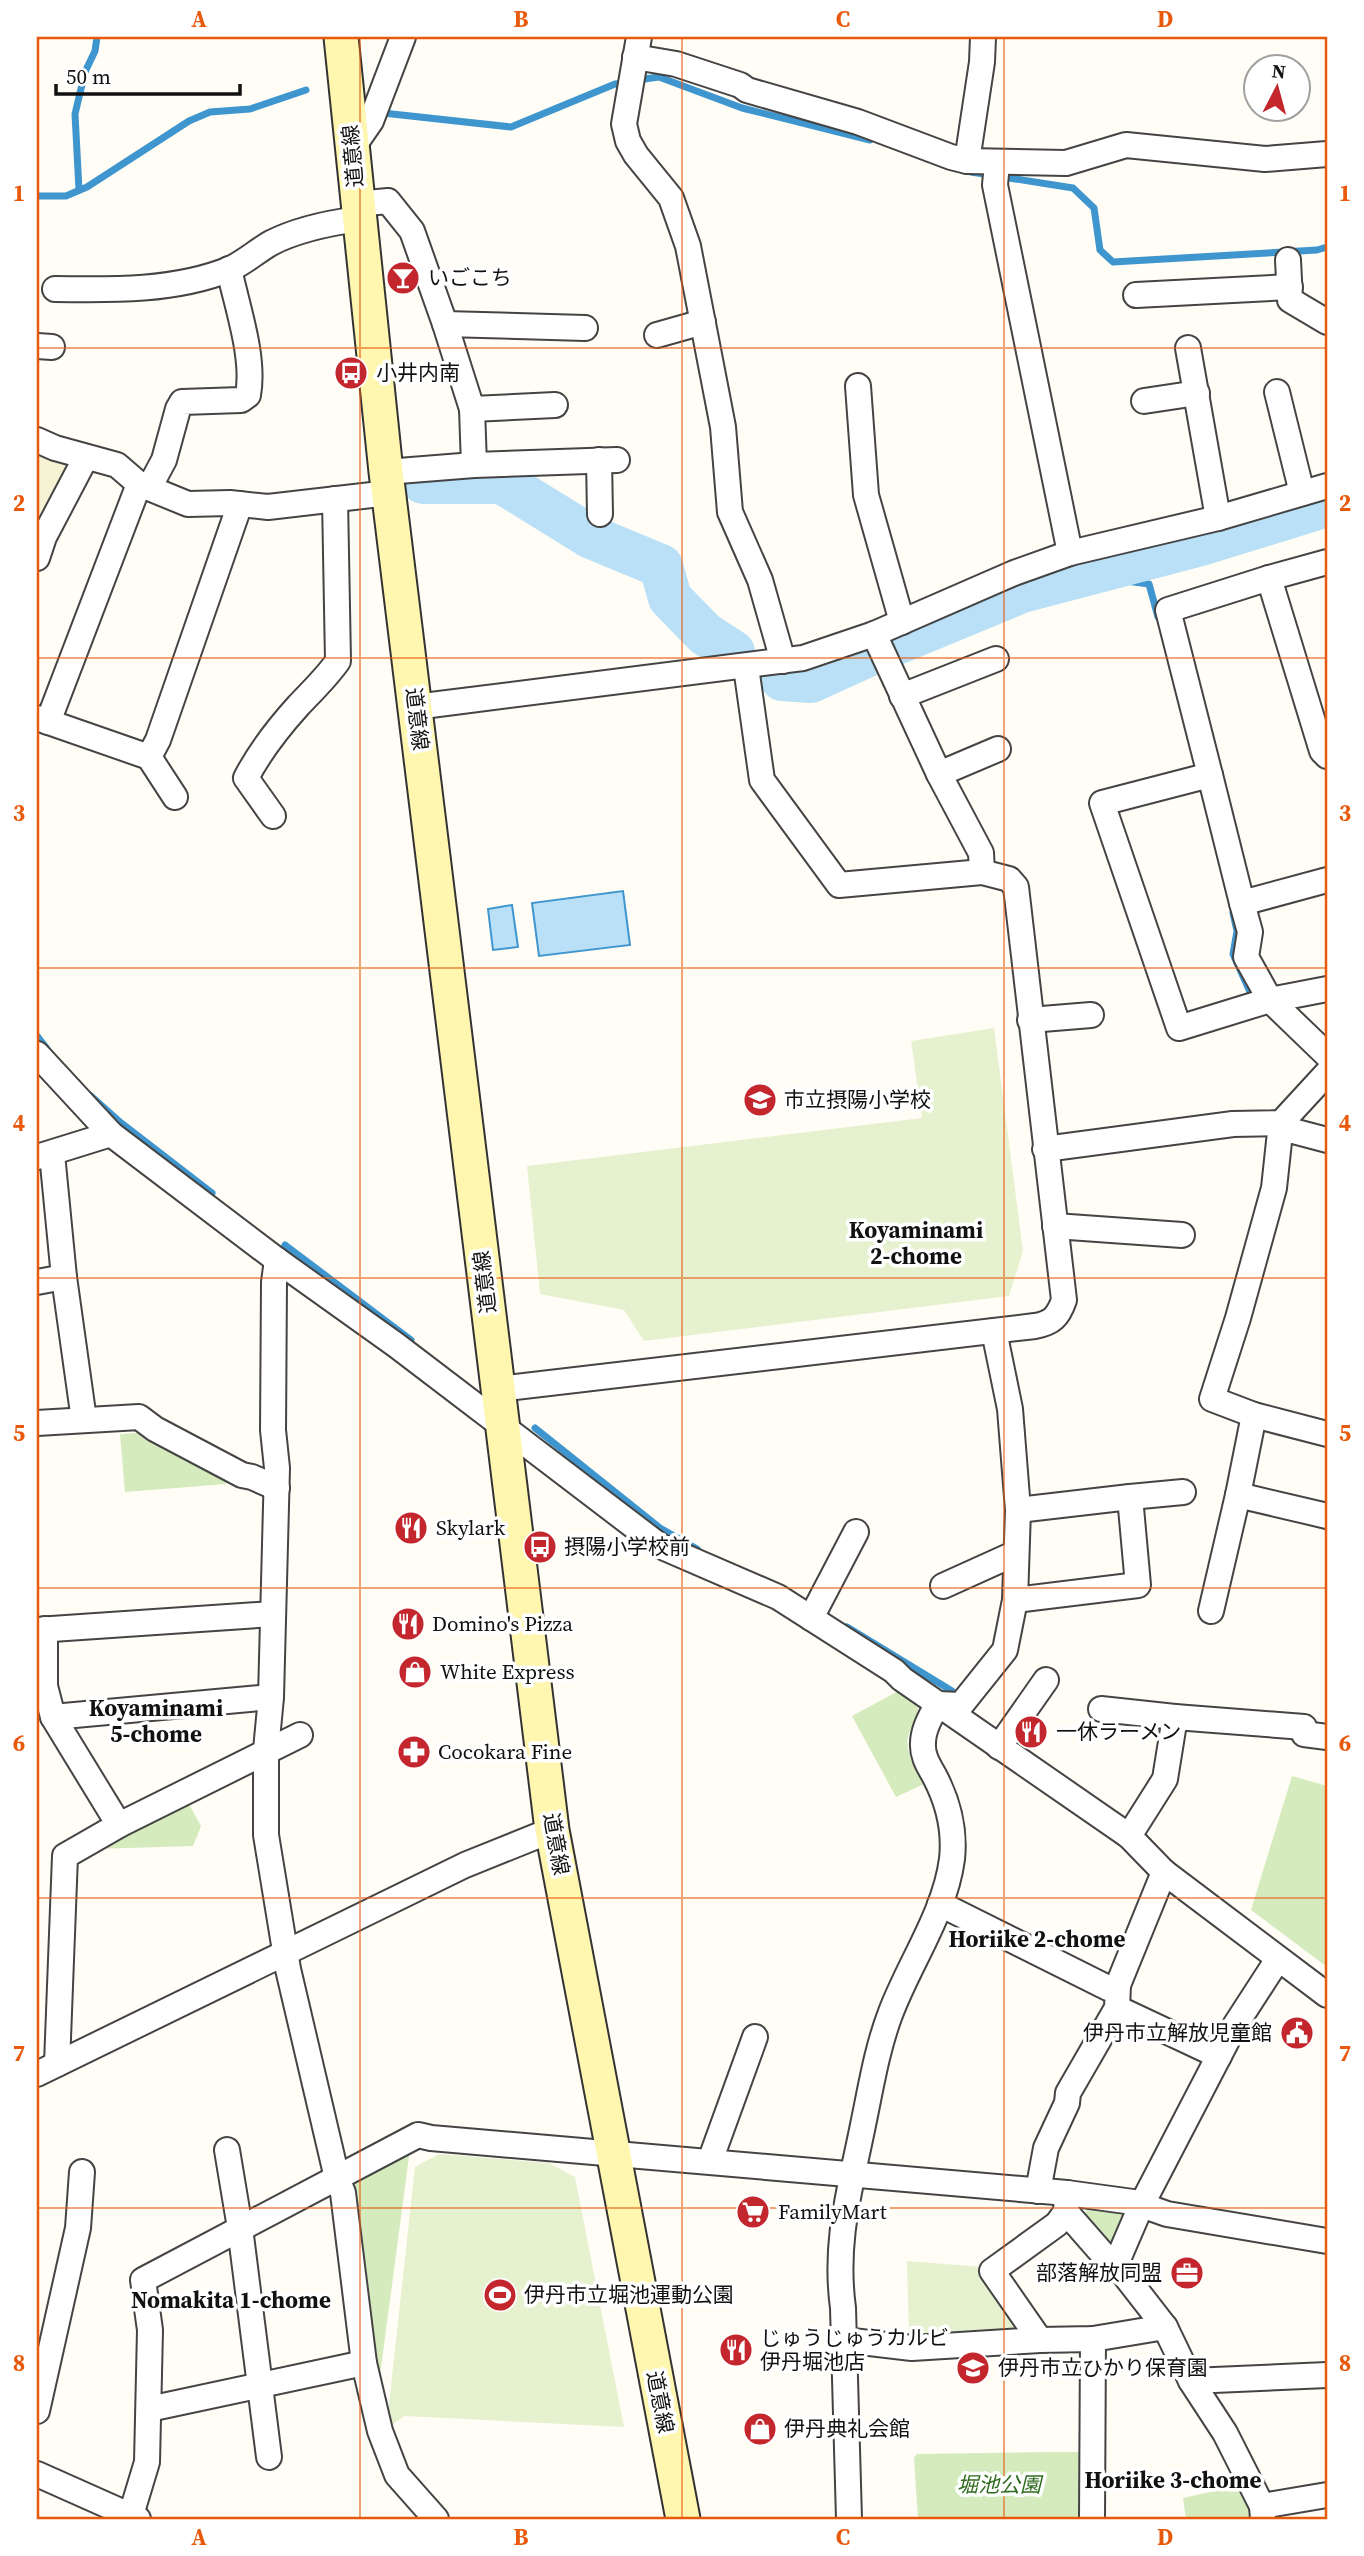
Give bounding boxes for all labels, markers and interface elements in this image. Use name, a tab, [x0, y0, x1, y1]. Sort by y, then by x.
text: A	[191, 3, 207, 35]
text: B	[514, 3, 529, 35]
text: C	[836, 3, 850, 35]
text: D	[1157, 3, 1173, 35]
scale bar	[56, 52, 240, 96]
north arrow	[1242, 52, 1312, 122]
text: N	[1271, 57, 1287, 85]
text: 50 m	[66, 62, 111, 91]
street label: 道意線	[335, 123, 370, 189]
text: 1	[13, 177, 25, 209]
text: 1	[1339, 177, 1351, 209]
bar icon: いごこち	[384, 259, 422, 297]
place label: いごこち	[428, 263, 512, 292]
bus stop icon: 小井内南	[332, 354, 370, 392]
place label: 小井内南	[376, 358, 460, 387]
text: 2	[13, 487, 25, 519]
text: 2	[1339, 487, 1351, 519]
street label: 道意線	[399, 686, 436, 752]
text: 3	[13, 797, 25, 829]
text: 3	[1339, 797, 1351, 829]
school or university icon: 市立摂陽小学校	[741, 1081, 779, 1119]
place label: 市立摂陽小学校	[784, 1085, 931, 1114]
text: 4	[13, 1107, 25, 1139]
text: 4	[1339, 1107, 1351, 1139]
district label: Koyaminami 2-chome	[849, 1214, 983, 1272]
street label: 道意線	[466, 1249, 503, 1315]
text: 5	[13, 1417, 25, 1449]
text: 5	[1339, 1417, 1351, 1449]
restaurant icon: Skylark	[392, 1509, 430, 1547]
place label: Skylark	[436, 1513, 506, 1542]
bus stop icon: 摂陽小学校前	[521, 1528, 559, 1566]
place label: 摂陽小学校前	[564, 1532, 690, 1561]
restaurant icon: Domino's Pizza	[389, 1605, 427, 1643]
place label: Domino's Pizza	[432, 1609, 573, 1638]
shop icon: White Express	[396, 1653, 434, 1691]
place label: White Express	[440, 1657, 575, 1686]
district label: Koyaminami 5-chome	[89, 1692, 223, 1750]
restaurant icon: 一休ラーメン	[1012, 1713, 1050, 1751]
place label: 一休ラーメン	[1056, 1717, 1181, 1746]
text: 6	[13, 1727, 25, 1759]
text: 6	[1339, 1727, 1351, 1759]
pharmacy icon: Cocokara Fine	[395, 1733, 433, 1771]
place label: Cocokara Fine	[438, 1737, 572, 1766]
street label: 道意線	[537, 1810, 576, 1877]
district label: Horiike 2-chome	[948, 1923, 1126, 1955]
public building icon: 伊丹市立解放児童館	[1278, 2014, 1316, 2052]
place label: 伊丹市立解放児童館	[1083, 2018, 1272, 2047]
text: 7	[13, 2037, 25, 2069]
text: 7	[1339, 2037, 1351, 2069]
supermarket icon: FamilyMart	[734, 2193, 772, 2231]
place label: FamilyMart	[778, 2197, 887, 2226]
office icon: 部落解放同盟	[1168, 2254, 1206, 2292]
place label: 部落解放同盟	[1036, 2258, 1162, 2287]
sports icon: 伊丹市立堀池運動公園	[481, 2276, 519, 2314]
place label: 伊丹市立堀池運動公園	[524, 2280, 734, 2309]
district label: Nomakita 1-chome	[131, 2284, 331, 2316]
place label: じゅうじゅうカルビ 伊丹堀池店	[760, 2323, 949, 2376]
restaurant icon: じゅうじゅうカルビ 伊丹堀池店	[717, 2331, 755, 2369]
text: 8	[13, 2347, 25, 2379]
text: 8	[1339, 2347, 1351, 2379]
school or university icon: 伊丹市立ひかり保育園	[954, 2349, 992, 2387]
place label: 伊丹市立ひかり保育園	[998, 2353, 1208, 2382]
street label: 道意線	[640, 2368, 681, 2436]
shop icon: 伊丹典礼会館	[741, 2410, 779, 2448]
place label: 伊丹典礼会館	[784, 2414, 910, 2443]
district label: Horiike 3-chome	[1084, 2464, 1262, 2496]
park label: 堀池公園	[957, 2470, 1044, 2499]
text: A	[191, 2521, 207, 2553]
text: B	[514, 2521, 529, 2553]
text: C	[836, 2521, 850, 2553]
text: D	[1157, 2521, 1173, 2553]

